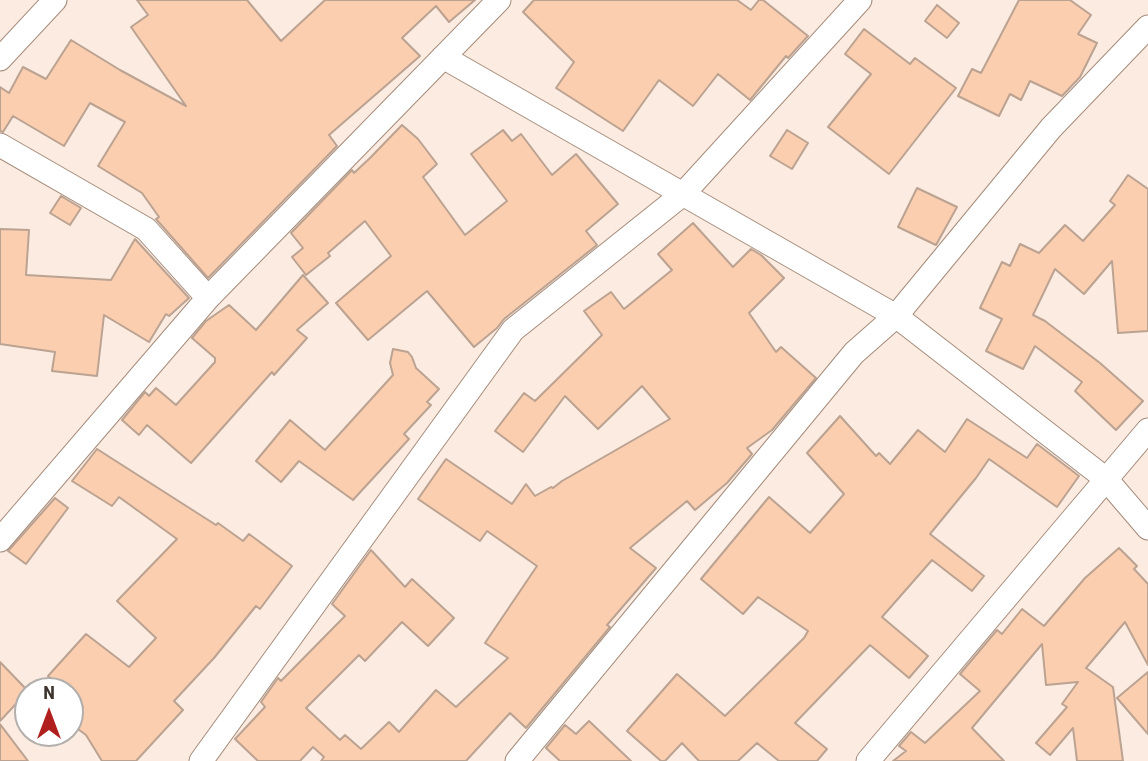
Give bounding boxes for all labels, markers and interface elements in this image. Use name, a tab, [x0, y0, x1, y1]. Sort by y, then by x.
north arrow	[14, 677, 84, 747]
text: N	[43, 681, 55, 704]

